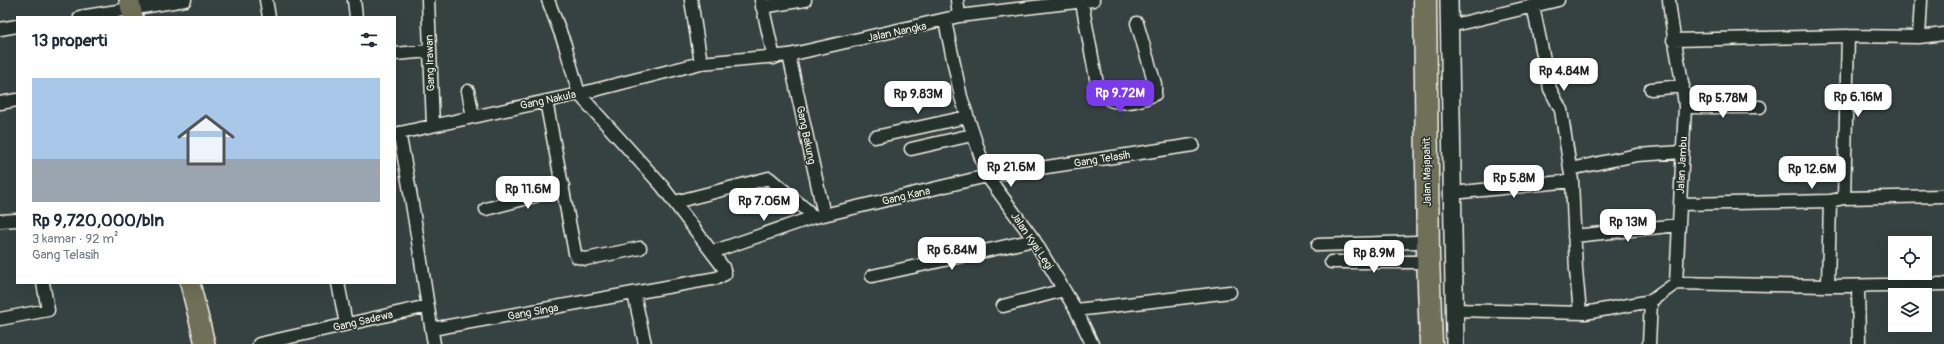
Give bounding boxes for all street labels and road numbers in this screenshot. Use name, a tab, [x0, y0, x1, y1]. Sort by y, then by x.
street label: Jalan Nangka	[866, 19, 928, 45]
street label: Gang Irawan	[423, 34, 437, 92]
street label: Gang Nakula	[519, 88, 577, 112]
street label: Gang Bakung	[793, 105, 819, 166]
street label: Jalan Jambu	[1674, 136, 1690, 194]
street label: Jalan Majapahit	[1420, 137, 1434, 207]
street label: Gang Telasih	[1073, 148, 1131, 170]
street label: Gang Kana	[881, 184, 931, 208]
street label: Jalan Kyai Legi	[1008, 210, 1056, 272]
street label: Gang Singa	[507, 301, 559, 323]
street label: Gang Sadewa	[332, 308, 394, 334]

